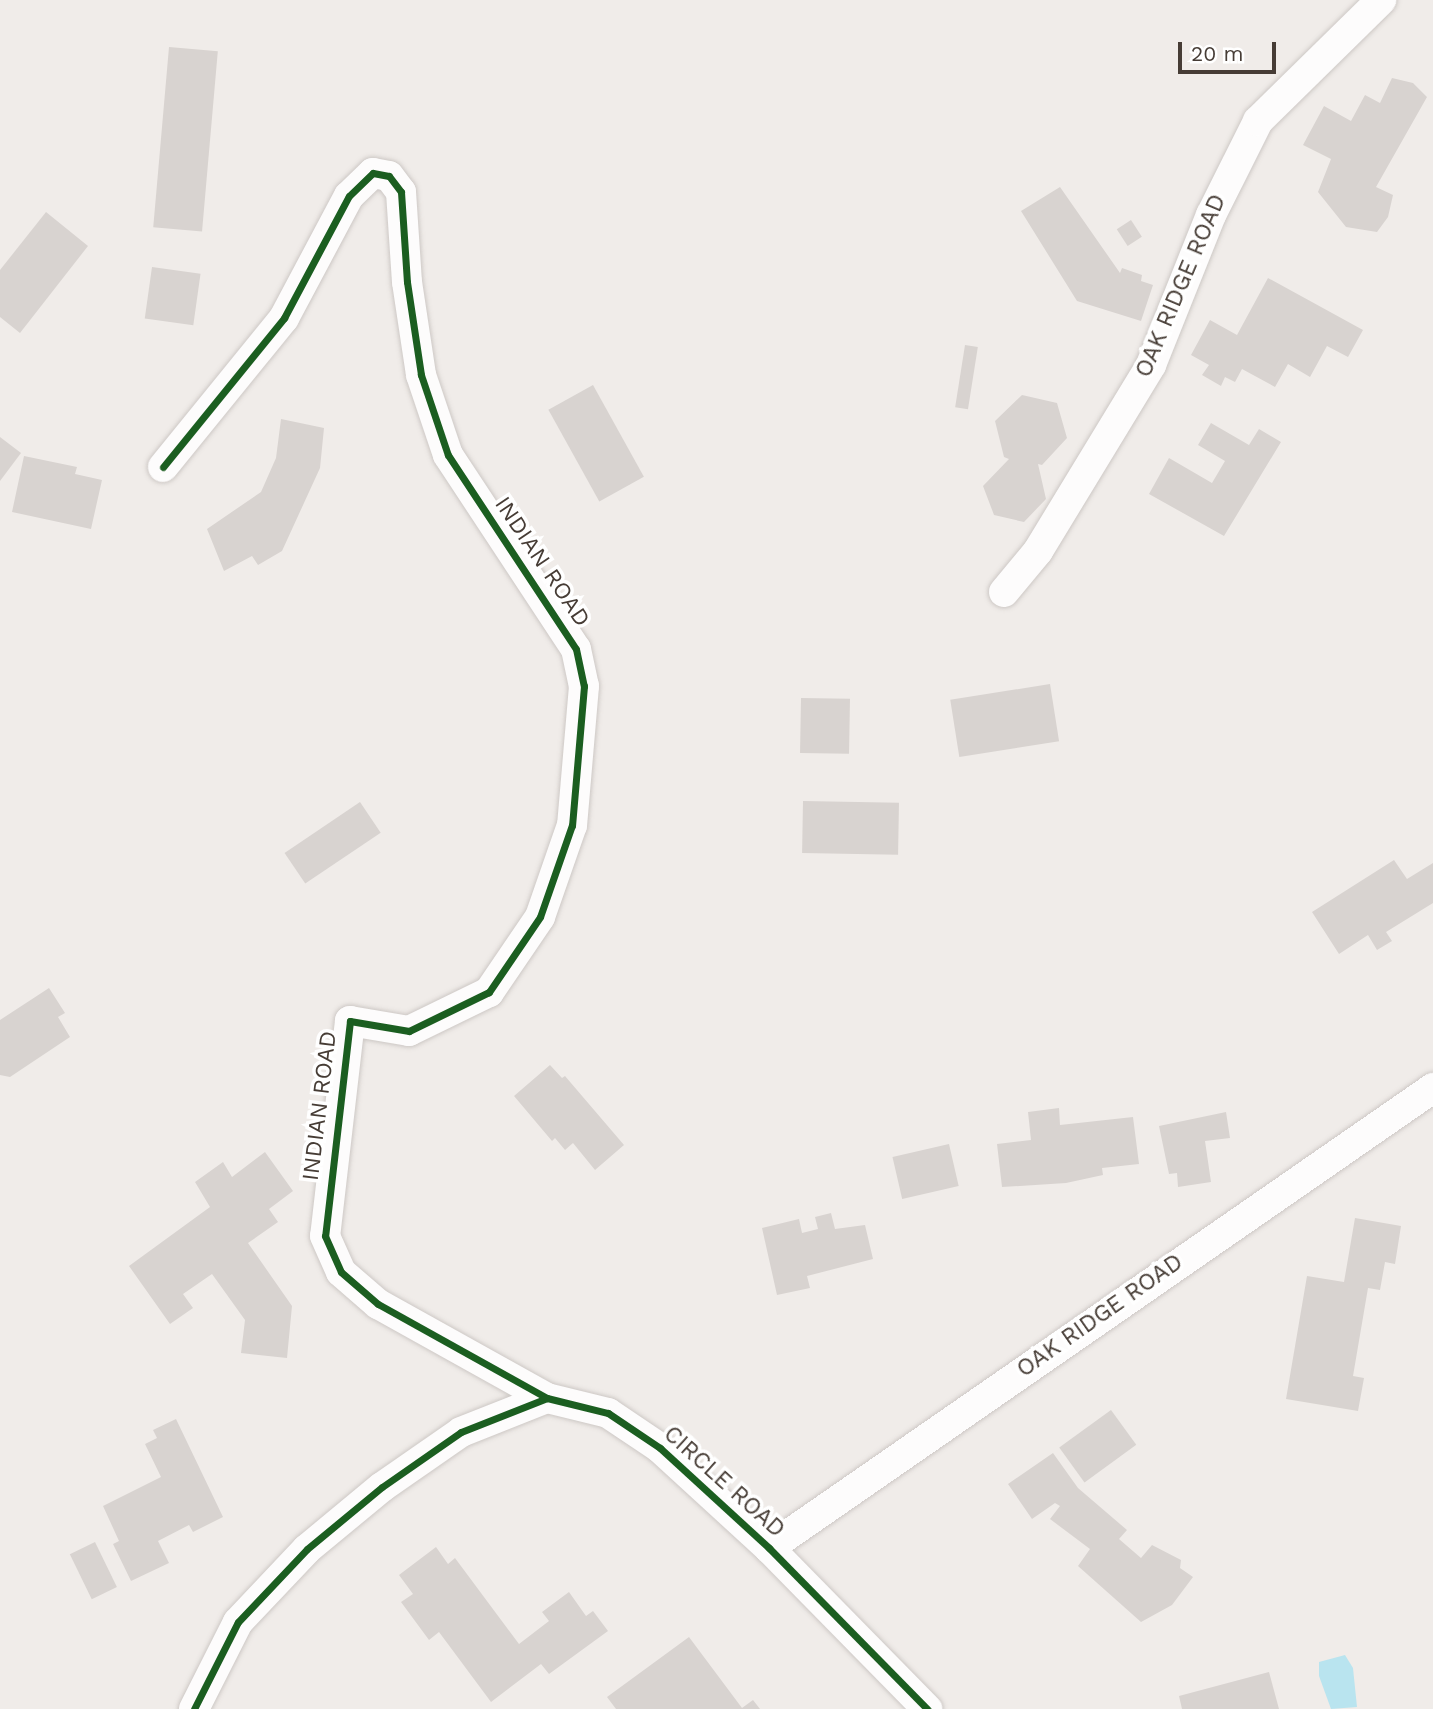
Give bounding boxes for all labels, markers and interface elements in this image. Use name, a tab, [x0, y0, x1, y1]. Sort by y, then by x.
scale bar	[1181, 28, 1279, 72]
text: 20 m	[1191, 41, 1243, 66]
street label: OAK RIDGE ROAD	[1130, 190, 1232, 382]
street label: INDIAN ROAD	[488, 492, 596, 632]
street label: INDIAN ROAD	[297, 1030, 343, 1182]
street label: OAK RIDGE ROAD	[1012, 1248, 1188, 1384]
street label: CIRCLE ROAD	[658, 1420, 790, 1544]

